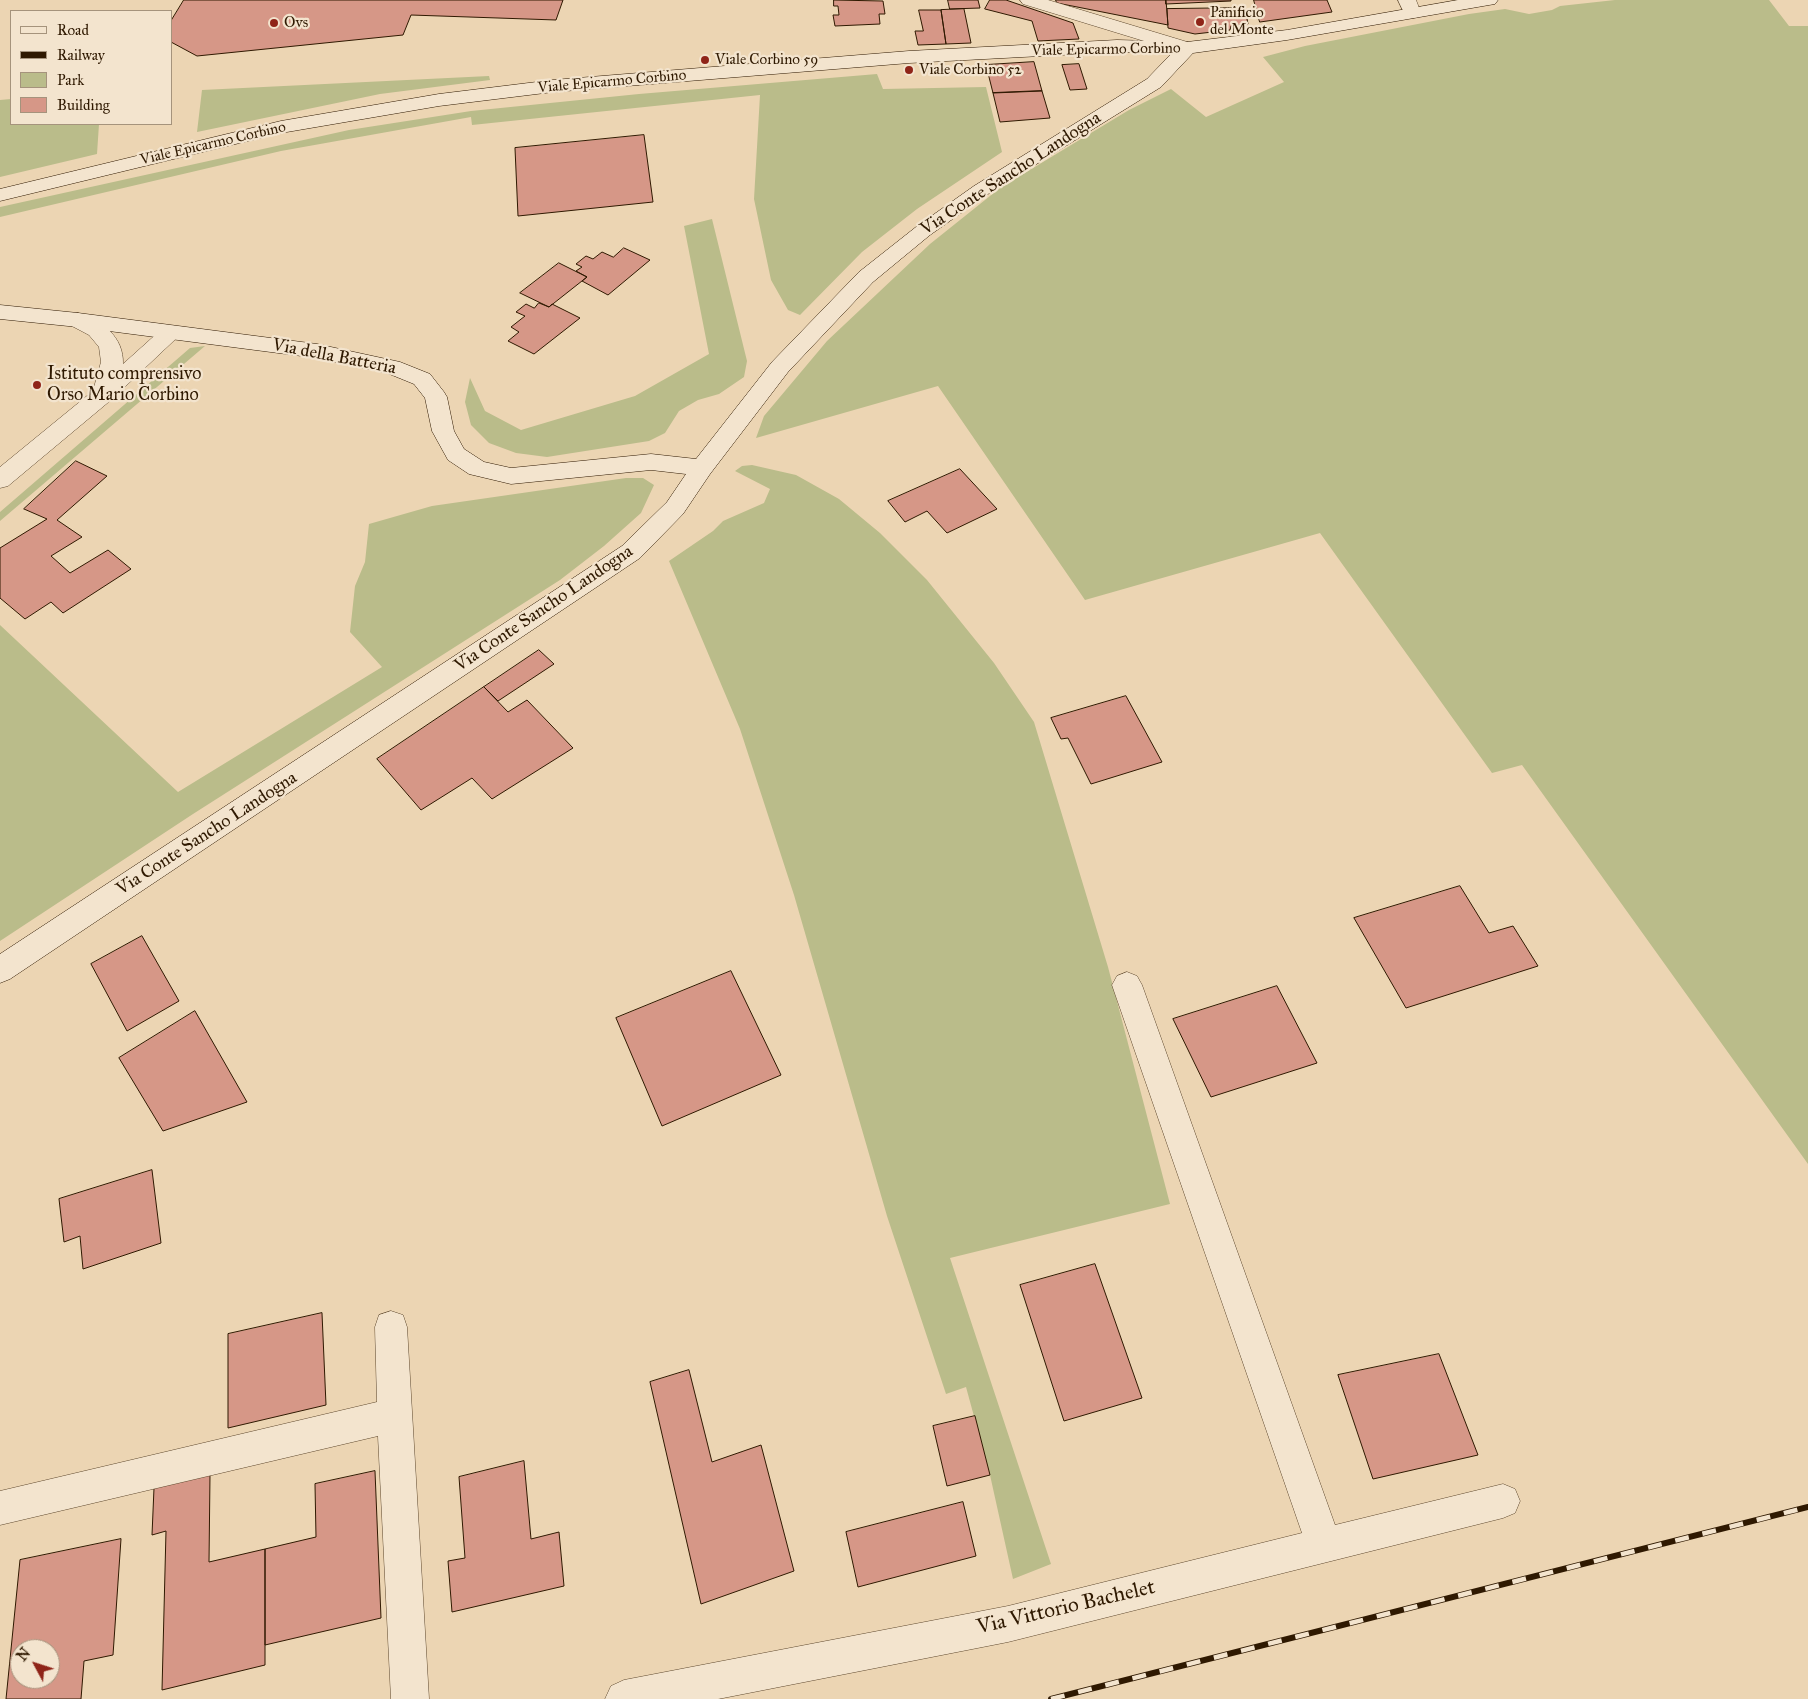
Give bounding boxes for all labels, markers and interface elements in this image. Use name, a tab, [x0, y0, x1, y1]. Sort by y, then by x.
place label: Panificio del Monte	[1210, 4, 1274, 39]
legend	[10, 10, 172, 125]
place label: Ovs	[284, 14, 308, 32]
marker: Panificio del Monte	[1194, 16, 1206, 28]
marker: Ovs	[268, 17, 280, 29]
text: Road	[57, 21, 89, 39]
street label: Viale Epicarmo Corbino	[1031, 40, 1181, 60]
text: Railway	[57, 46, 105, 64]
place label: Viale Corbino 59	[715, 51, 818, 69]
marker: Viale Corbino 59	[699, 54, 711, 66]
place label: Viale Corbino 52	[919, 61, 1022, 79]
marker: Viale Corbino 52	[903, 64, 915, 76]
street label: Viale Epicarmo Corbino	[537, 67, 687, 97]
text: Park	[57, 71, 84, 89]
text: Building	[57, 96, 110, 114]
street label: Via Conte Sancho Landogna	[917, 108, 1105, 240]
street label: Viale Epicarmo Corbino	[138, 118, 288, 170]
street label: Via della Batteria	[270, 334, 398, 380]
place label: Istituto comprensivo Orso Mario Corbino	[47, 364, 201, 406]
marker: Istituto comprensivo Orso Mario Corbino	[31, 379, 43, 391]
street label: Via Conte Sancho Landogna	[451, 541, 637, 677]
street label: Via Conte Sancho Landogna	[113, 768, 301, 900]
street label: Via Vittorio Bachelet	[974, 1575, 1158, 1641]
north arrow	[10, 1639, 60, 1689]
text: N	[14, 1645, 34, 1665]

